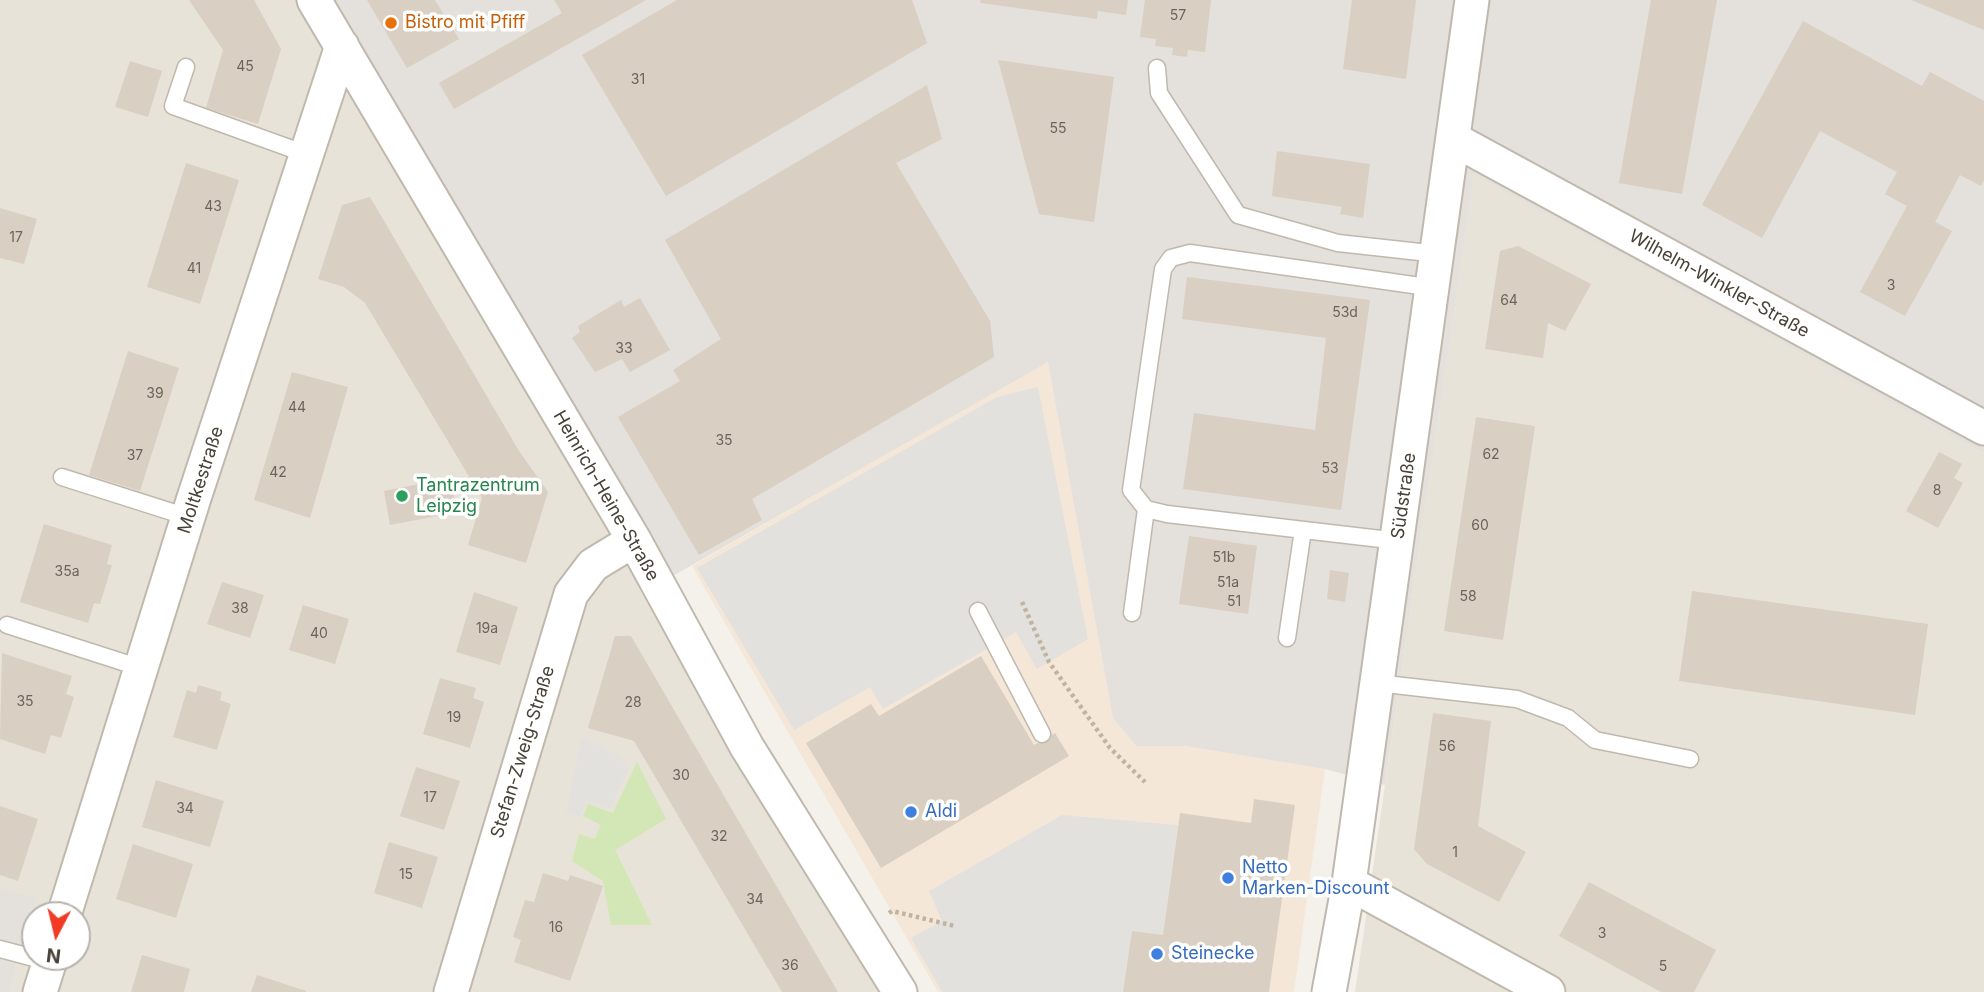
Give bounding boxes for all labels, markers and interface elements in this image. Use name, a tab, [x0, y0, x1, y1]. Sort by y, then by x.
house number: 57	[1170, 8, 1186, 24]
place label: Bistro mit Pfiff	[405, 12, 525, 34]
marker: Bistro mit Pfiff	[383, 15, 399, 31]
house number: 45	[236, 59, 254, 75]
house number: 31	[631, 72, 645, 88]
house number: 55	[1049, 121, 1067, 137]
house number: 43	[204, 199, 222, 215]
street label: Wilhelm-Winkler-Straße	[1625, 225, 1813, 343]
house number: 17	[9, 230, 23, 246]
house number: 41	[187, 261, 201, 277]
house number: 3	[1887, 278, 1895, 294]
house number: 64	[1500, 293, 1518, 309]
house number: 53d	[1332, 305, 1358, 321]
house number: 33	[615, 341, 633, 357]
house number: 39	[146, 386, 164, 402]
house number: 44	[288, 400, 306, 416]
street label: Heinrich-Heine-Straße	[548, 407, 664, 585]
street label: Moltkestraße	[174, 424, 228, 536]
house number: 35	[715, 433, 733, 449]
house number: 62	[1482, 447, 1500, 463]
house number: 37	[127, 448, 143, 464]
street label: Südstraße	[1387, 451, 1421, 541]
house number: 53	[1321, 461, 1339, 477]
house number: 42	[269, 465, 287, 481]
place label: Tantrazentrum Leipzig	[416, 475, 540, 518]
house number: 8	[1933, 483, 1941, 499]
marker: Tantrazentrum Leipzig	[394, 488, 410, 504]
house number: 60	[1471, 518, 1489, 534]
house number: 51b	[1213, 550, 1235, 566]
house number: 35a	[54, 564, 80, 580]
house number: 51a	[1217, 575, 1239, 591]
house number: 58	[1459, 589, 1477, 605]
house number: 51	[1227, 594, 1241, 610]
house number: 38	[231, 601, 249, 617]
house number: 19a	[476, 621, 498, 637]
house number: 40	[310, 626, 328, 642]
street label: Stefan-Zweig-Straße	[487, 663, 559, 841]
house number: 35	[16, 694, 34, 710]
house number: 28	[624, 695, 642, 711]
house number: 19	[447, 710, 461, 726]
house number: 56	[1438, 739, 1456, 755]
house number: 30	[672, 768, 690, 784]
house number: 17	[423, 790, 437, 806]
house number: 34	[176, 801, 194, 817]
place label: Aldi	[925, 801, 957, 823]
marker: Aldi	[903, 804, 919, 820]
house number: 32	[710, 829, 728, 845]
house number: 1	[1452, 845, 1458, 861]
place label: Netto Marken-Discount	[1242, 857, 1389, 900]
house number: 15	[399, 867, 413, 883]
marker: Netto Marken-Discount	[1220, 870, 1236, 886]
house number: 34	[746, 892, 764, 908]
north arrow	[21, 901, 91, 971]
house number: 16	[549, 920, 563, 936]
house number: 3	[1598, 926, 1606, 942]
text: N	[45, 943, 62, 968]
place label: Steinecke	[1171, 943, 1254, 965]
marker: Steinecke	[1149, 946, 1165, 962]
house number: 36	[781, 958, 799, 974]
house number: 5	[1659, 959, 1667, 975]

